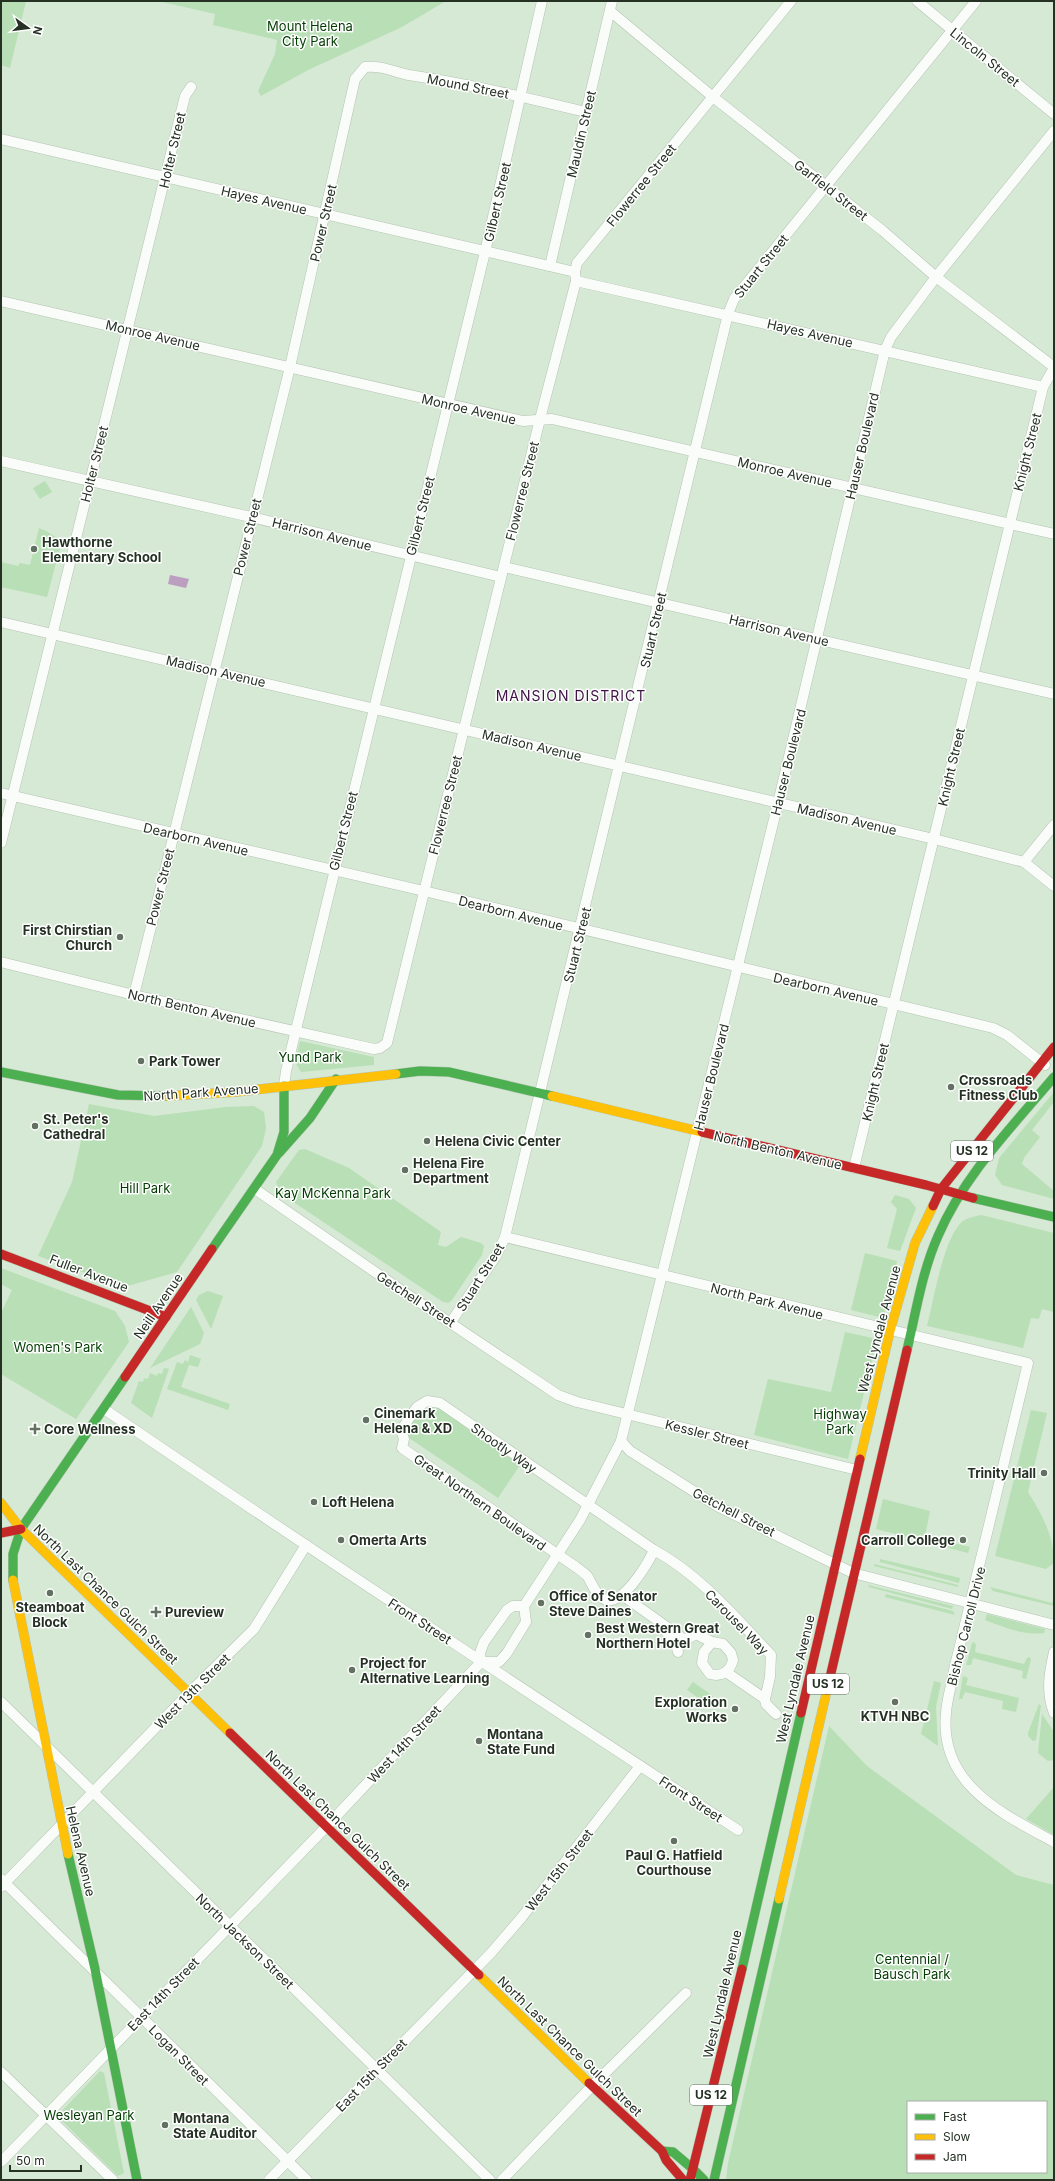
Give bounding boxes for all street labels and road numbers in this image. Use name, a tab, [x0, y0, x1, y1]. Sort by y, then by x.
street label: Lincoln Street	[947, 24, 1023, 90]
street label: Mound Street	[426, 70, 510, 102]
street label: Mauldin Street	[563, 89, 599, 179]
street label: Holter Street	[155, 110, 189, 190]
street label: Flowerree Street	[603, 140, 679, 230]
street label: Garfield Street	[791, 156, 871, 224]
street label: Gilbert Street	[480, 161, 514, 243]
street label: Hayes Avenue	[220, 182, 308, 218]
street label: Power Street	[306, 183, 340, 263]
street label: Stuart Street	[730, 231, 792, 301]
street label: Hayes Avenue	[766, 315, 854, 351]
street label: Monroe Avenue	[104, 316, 202, 354]
street label: Monroe Avenue	[420, 390, 518, 428]
street label: Hauser Boulevard	[842, 391, 882, 501]
street label: Knight Street	[1010, 411, 1044, 493]
street label: Holter Street	[77, 424, 111, 504]
street label: Flowerree Street	[502, 440, 542, 542]
street label: Monroe Avenue	[736, 453, 834, 491]
street label: Gilbert Street	[402, 475, 438, 557]
street label: Power Street	[230, 497, 264, 577]
street label: Harrison Avenue	[271, 514, 373, 554]
street label: Stuart Street	[637, 591, 669, 669]
street label: Harrison Avenue	[728, 611, 830, 649]
street label: Madison Avenue	[165, 652, 267, 690]
street label: Hauser Boulevard	[767, 707, 809, 817]
street label: Madison Avenue	[481, 726, 583, 764]
street label: Knight Street	[934, 726, 968, 808]
street label: Flowerree Street	[425, 754, 465, 856]
street label: Gilbert Street	[325, 790, 361, 872]
street label: Madison Avenue	[796, 800, 898, 838]
street label: Dearborn Avenue	[142, 819, 250, 859]
street label: Power Street	[143, 847, 177, 927]
street label: Dearborn Avenue	[457, 892, 565, 934]
street label: Stuart Street	[560, 906, 594, 984]
street label: Dearborn Avenue	[772, 969, 880, 1009]
street label: North Benton Avenue	[126, 985, 258, 1031]
street label: Hauser Boulevard	[690, 1022, 732, 1132]
street label: Knight Street	[858, 1041, 892, 1123]
street label: North Park Avenue	[143, 1080, 259, 1104]
street label: North Benton Avenue	[712, 1127, 844, 1173]
road number: US 12	[951, 1141, 993, 1161]
street label: Stuart Street	[453, 1240, 507, 1314]
street label: Fuller Avenue	[47, 1251, 131, 1295]
street label: West Lyndale Avenue	[854, 1264, 904, 1394]
street label: Getchell Street	[374, 1268, 458, 1330]
street label: Neill Avenue	[130, 1270, 186, 1342]
street label: North Park Avenue	[709, 1279, 825, 1323]
street label: Kessler Street	[664, 1416, 750, 1452]
street label: Shootly Way	[468, 1419, 540, 1477]
street label: Great Northern Boulevard	[411, 1450, 549, 1554]
street label: Getchell Street	[690, 1484, 778, 1540]
street label: North Last Chance Gulch Street	[30, 1521, 182, 1667]
street label: Bishop Carroll Drive	[943, 1565, 989, 1687]
street label: Carousel Way	[702, 1586, 772, 1658]
street label: Front Street	[385, 1595, 455, 1647]
street label: West Lyndale Avenue	[772, 1613, 818, 1745]
street label: West 13th Street	[151, 1650, 233, 1732]
road number: US 12	[807, 1674, 849, 1694]
street label: West 14th Street	[364, 1702, 444, 1786]
street label: North Last Chance Gulch Street	[262, 1747, 414, 1893]
street label: Front Street	[656, 1773, 726, 1825]
street label: Helena Avenue	[63, 1804, 99, 1898]
street label: West 15th Street	[522, 1826, 596, 1914]
street label: North Jackson Street	[193, 1890, 297, 1992]
street label: West Lyndale Avenue	[699, 1928, 745, 2060]
street label: East 14th Street	[124, 1954, 202, 2034]
street label: North Last Chance Gulch Street	[494, 1973, 646, 2119]
street label: Logan Street	[146, 2022, 212, 2088]
street label: East 15th Street	[332, 2035, 410, 2115]
road number: US 12	[690, 2085, 732, 2105]

